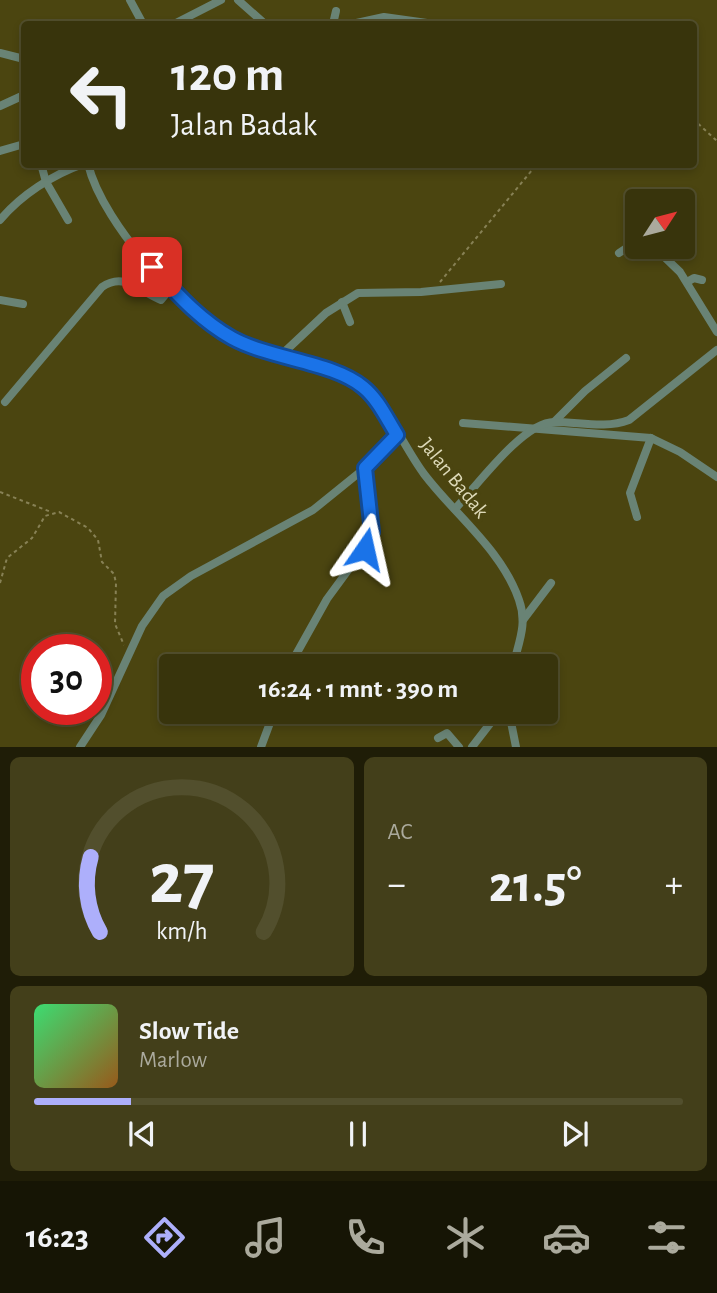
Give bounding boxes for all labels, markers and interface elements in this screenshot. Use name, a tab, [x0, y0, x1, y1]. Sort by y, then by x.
icon: left	[56, 49, 147, 140]
text: 120 m	[171, 51, 284, 100]
text: Jalan Badak	[171, 109, 317, 141]
north arrow	[625, 189, 695, 259]
map controls	[625, 189, 695, 259]
pin	[122, 237, 182, 297]
icon: arrive	[133, 248, 171, 286]
street label: Jalan Badak	[416, 434, 493, 522]
position arrow	[328, 512, 402, 586]
speed limit sign: 30	[21, 634, 112, 725]
text: 16:24 · 1 mnt · 390 m	[259, 676, 458, 702]
text: AC	[388, 821, 412, 844]
text: 27	[149, 845, 215, 918]
text: 21.5°	[489, 859, 582, 911]
text: −	[388, 866, 406, 904]
text: +	[665, 866, 683, 904]
text: km/h	[156, 919, 208, 944]
text: Slow Tide	[139, 1018, 239, 1044]
text: Marlow	[139, 1049, 207, 1072]
icon: previous	[123, 1115, 161, 1153]
icon: pause	[339, 1115, 377, 1153]
icon: next	[556, 1115, 594, 1153]
icon: directions	[140, 1213, 189, 1262]
icon: music	[241, 1213, 290, 1262]
icon: phone	[341, 1213, 390, 1262]
icon: climate	[441, 1213, 490, 1262]
icon: car	[542, 1213, 591, 1262]
icon: filters	[642, 1213, 691, 1262]
text: 16:23	[26, 1221, 89, 1253]

